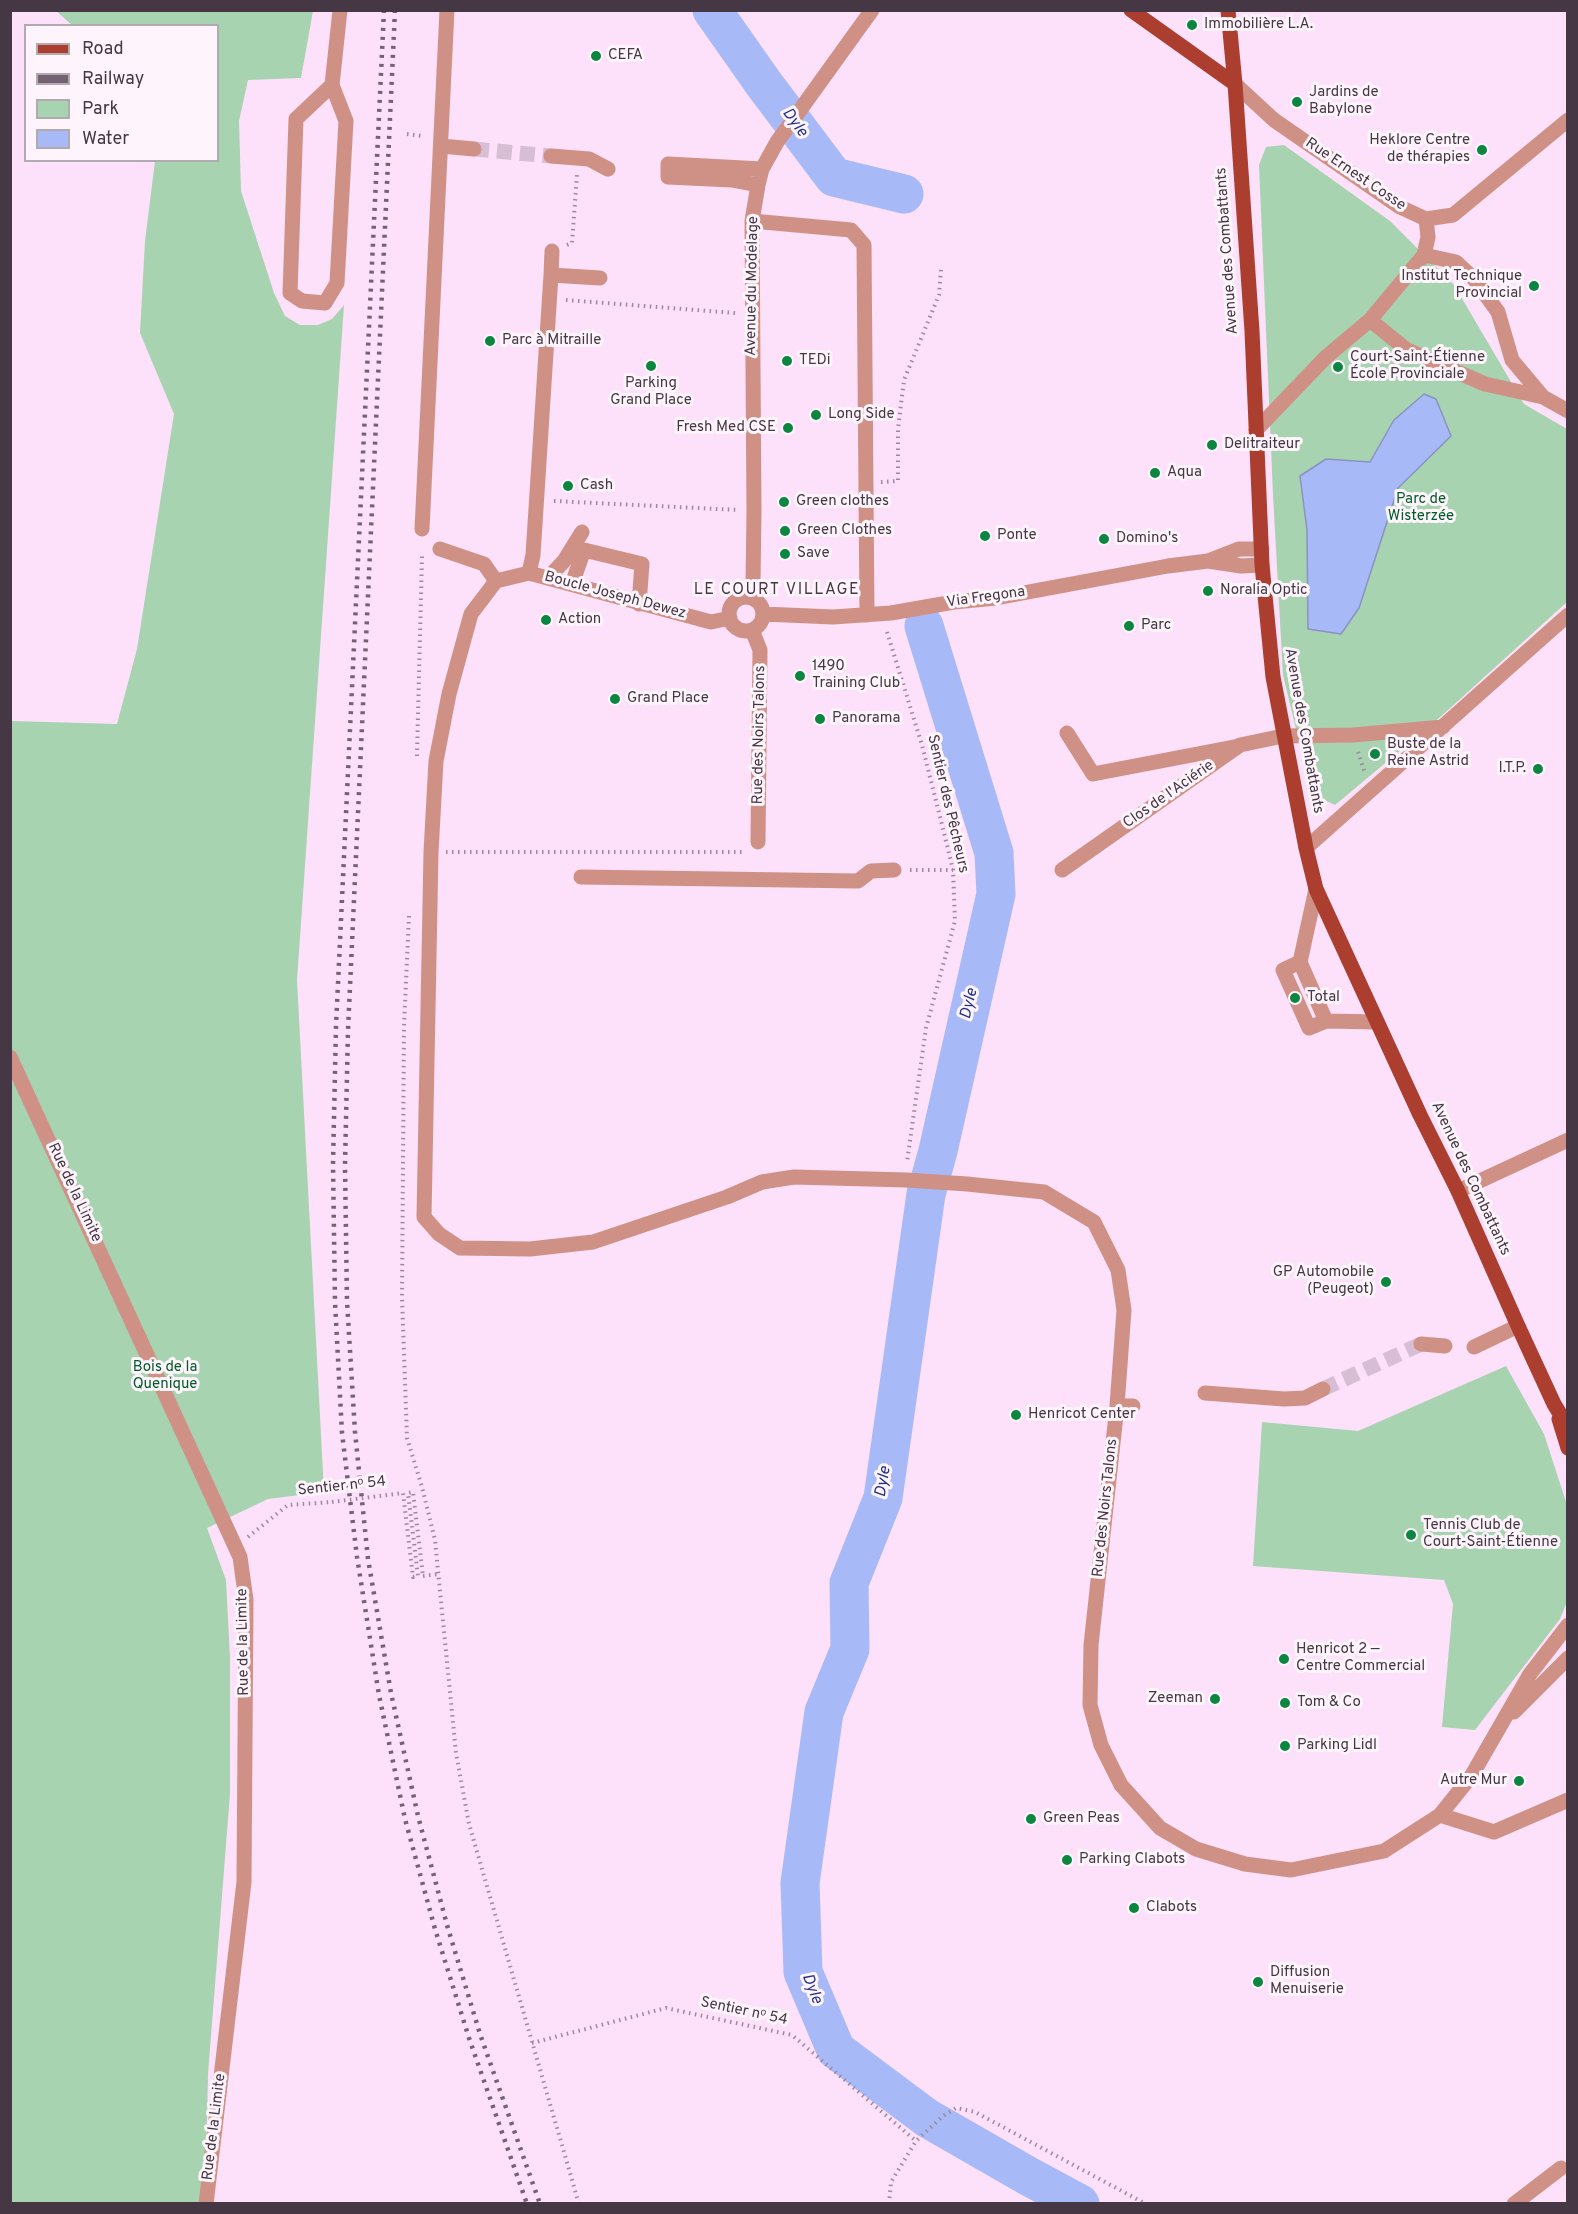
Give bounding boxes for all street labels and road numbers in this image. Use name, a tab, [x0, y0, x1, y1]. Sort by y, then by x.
street label: Rue Ernest Cosse	[1301, 135, 1409, 215]
street label: Avenue des Combattants	[1213, 167, 1243, 335]
street label: Avenue du Modelage	[743, 216, 763, 356]
street label: Boucle Joseph Dewez	[542, 568, 688, 624]
street label: Via Fregona	[946, 584, 1026, 612]
street label: Avenue des Combattants	[1280, 647, 1326, 815]
street label: Rue des Noirs Talons	[750, 665, 770, 805]
street label: Sentier des Pêcheurs	[922, 733, 972, 875]
street label: Clos de l'Aciérie	[1120, 757, 1218, 833]
street label: Avenue des Combattants	[1426, 1099, 1514, 1259]
street label: Rue de la Limite	[43, 1141, 105, 1245]
street label: Rue des Noirs Talons	[1090, 1438, 1122, 1578]
street label: Sentier nᵒ 54	[297, 1473, 387, 1501]
street label: Rue de la Limite	[234, 1588, 254, 1696]
street label: Sentier nᵒ 54	[699, 1994, 789, 2030]
street label: Rue de la Limite	[200, 2073, 230, 2181]

